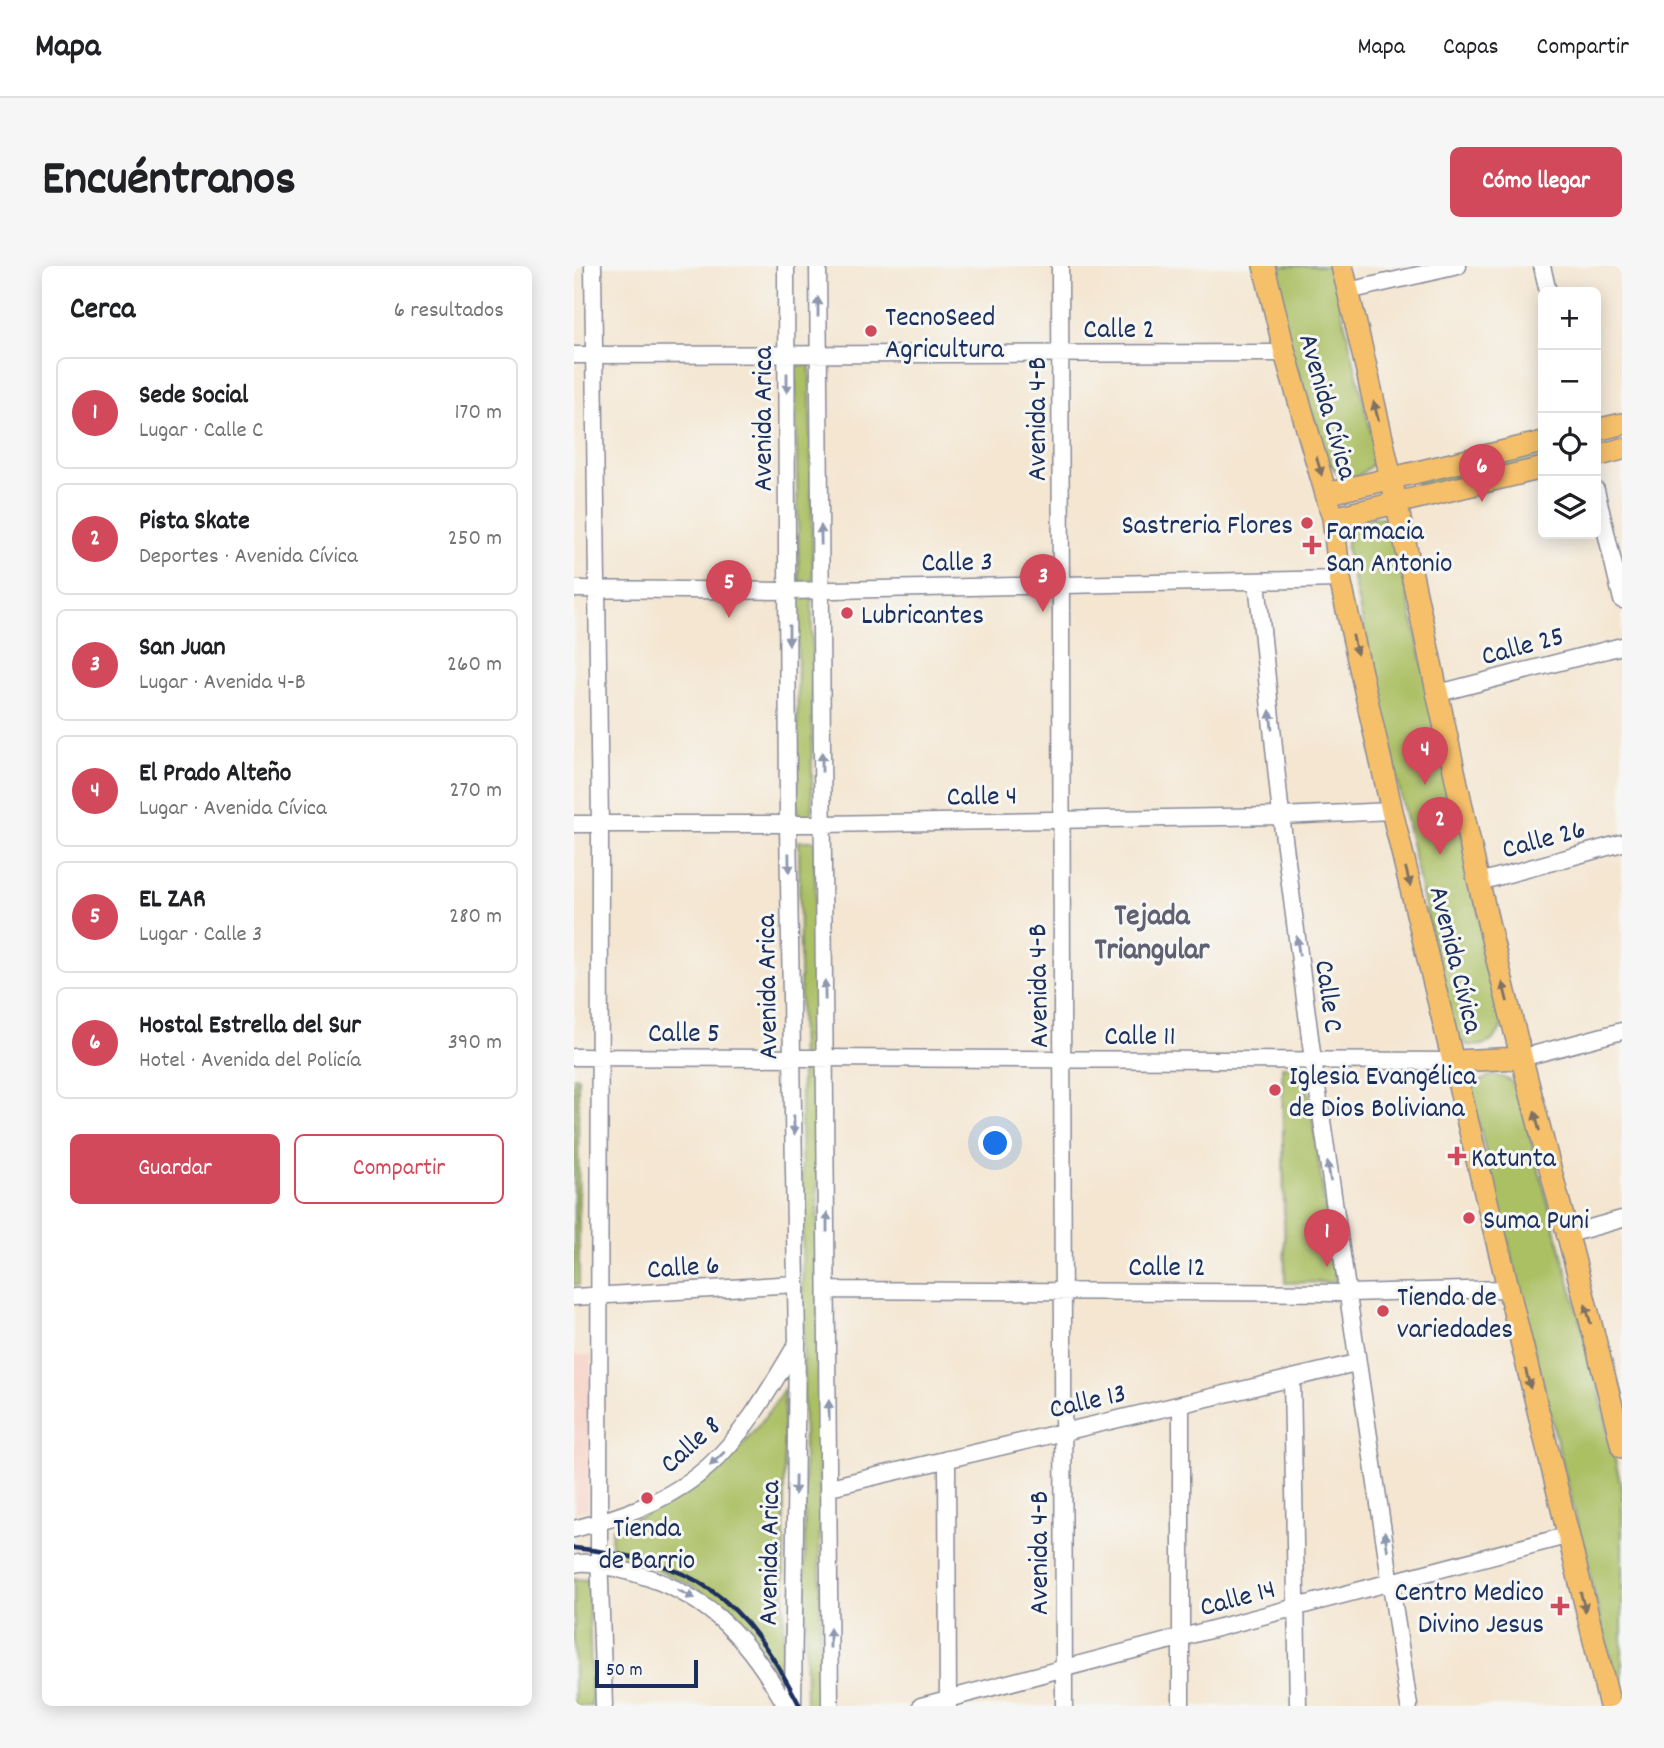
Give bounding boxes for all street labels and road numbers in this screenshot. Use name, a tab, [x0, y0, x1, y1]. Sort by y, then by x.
street label: Calle 2	[1083, 312, 1155, 352]
street label: Avenida Cívica	[1285, 330, 1365, 486]
street label: Avenida Arica	[746, 346, 786, 492]
street label: Avenida 4-B	[1020, 357, 1060, 481]
street label: Calle 3	[921, 544, 993, 586]
street label: Calle 25	[1477, 619, 1569, 679]
street label: Calle 4	[946, 778, 1018, 820]
street label: Calle 26	[1498, 812, 1591, 872]
street label: Avenida Cívica	[1416, 883, 1491, 1039]
street label: Avenida Arica	[749, 913, 791, 1060]
street label: Avenida 4-B	[1020, 923, 1062, 1049]
street label: Calle C	[1301, 958, 1351, 1036]
street label: Calle 5	[648, 1016, 720, 1056]
street label: Calle 11	[1104, 1019, 1176, 1059]
street label: Calle 6	[646, 1247, 721, 1292]
street label: Calle 12	[1128, 1250, 1206, 1290]
street label: Calle 13	[1046, 1376, 1130, 1432]
street label: Calle 8	[653, 1408, 732, 1485]
street label: Avenida Arica	[751, 1479, 793, 1626]
street label: Avenida 4-B	[1022, 1491, 1062, 1615]
street label: Calle 14	[1196, 1572, 1281, 1630]

